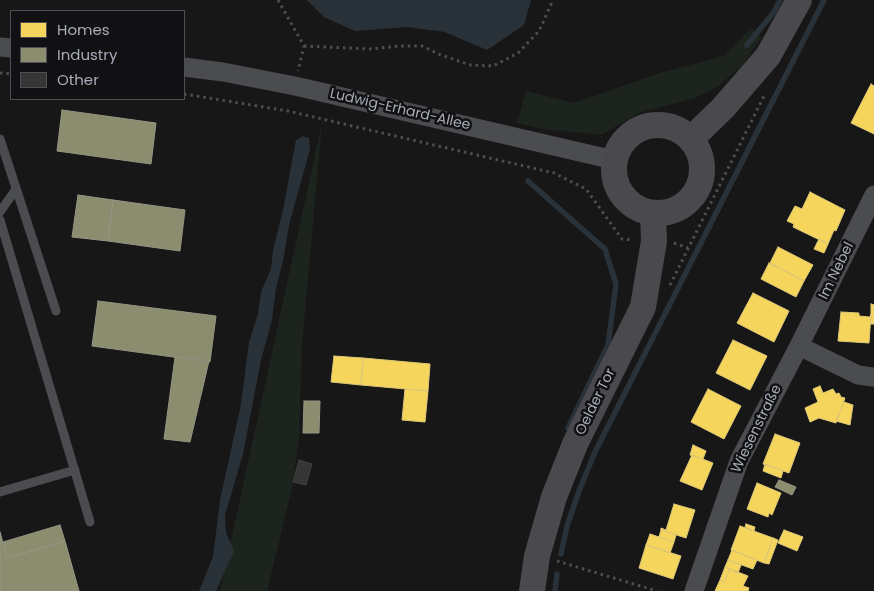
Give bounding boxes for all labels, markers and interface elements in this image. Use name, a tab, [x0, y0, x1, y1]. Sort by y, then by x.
legend	[10, 10, 185, 100]
text: Homes	[57, 19, 110, 40]
text: Industry	[57, 44, 117, 65]
text: Other	[57, 69, 99, 90]
street label: Ludwig-Erhard-Allee	[328, 86, 472, 134]
street label: Im Nebel	[816, 240, 858, 302]
street label: Oelder Tor	[573, 366, 619, 438]
street label: Wiesenstraße	[728, 382, 786, 476]

